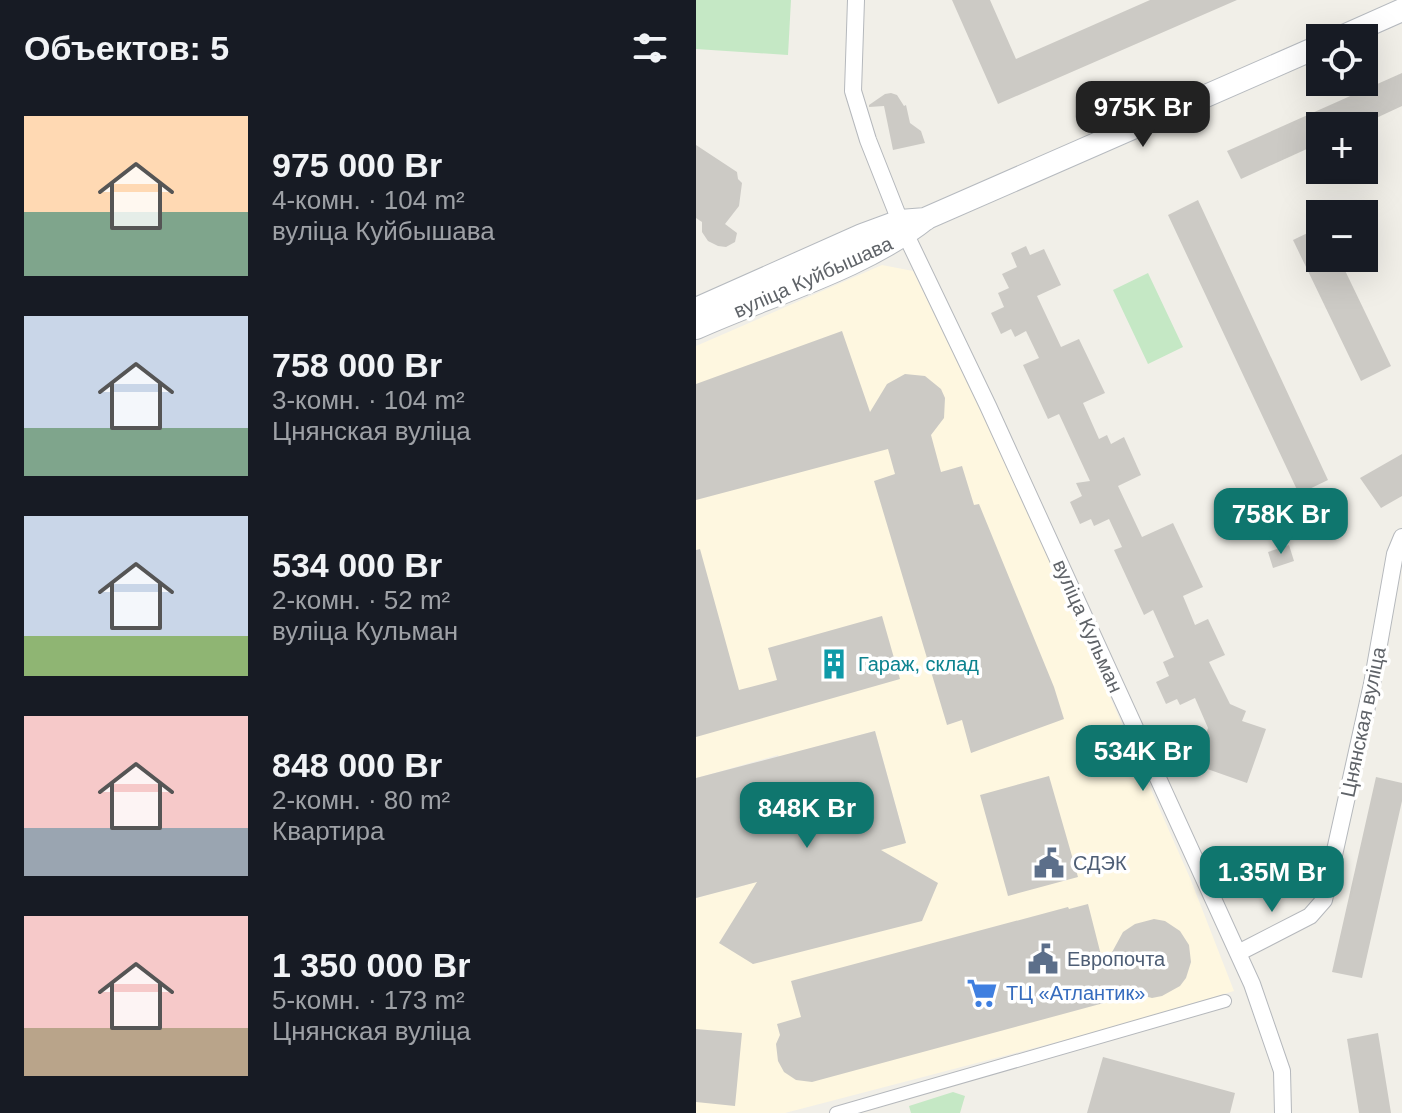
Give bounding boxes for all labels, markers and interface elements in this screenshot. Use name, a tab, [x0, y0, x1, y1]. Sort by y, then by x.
map controls	[1306, 24, 1378, 272]
button: locate	[1306, 24, 1378, 96]
icon: filters	[628, 26, 672, 70]
text: Объектов: 5	[24, 29, 229, 67]
pin: 975K Br	[1069, 81, 1217, 149]
text: 975K Br	[1094, 92, 1192, 122]
button: +	[1306, 112, 1378, 184]
text: 975 000 Br	[272, 146, 442, 184]
icon: home	[88, 148, 184, 244]
text: 4-комн. · 104 m²	[272, 185, 465, 215]
button: −	[1306, 200, 1378, 272]
text: вуліца Куйбышава	[272, 216, 495, 246]
street label: вуліца Куйбышава	[730, 232, 897, 322]
text: 758 000 Br	[272, 346, 442, 384]
icon: home	[88, 348, 184, 444]
text: 3-комн. · 104 m²	[272, 385, 465, 415]
text: Цнянская вуліца	[272, 416, 471, 446]
pin: 758K Br	[1207, 488, 1355, 556]
text: 758K Br	[1232, 499, 1330, 529]
text: 534 000 Br	[272, 546, 442, 584]
icon: home	[88, 548, 184, 644]
street label: вуліца Кульман	[1049, 556, 1127, 696]
text: 2-комн. · 52 m²	[272, 585, 450, 615]
text: вуліца Кульман	[272, 616, 458, 646]
street label: Цнянская вуліца	[1336, 644, 1390, 799]
building icon: Гараж, склад	[817, 647, 851, 681]
place label: Гараж, склад	[858, 653, 979, 675]
pin: 534K Br	[1069, 725, 1217, 793]
text: 534K Br	[1094, 736, 1192, 766]
text: 848 000 Br	[272, 746, 442, 784]
icon: home	[88, 748, 184, 844]
pin: 848K Br	[733, 782, 881, 850]
text: 2-комн. · 80 m²	[272, 785, 450, 815]
text: 848K Br	[758, 793, 856, 823]
text: Квартира	[272, 816, 384, 846]
public building icon: СДЭК	[1032, 846, 1066, 880]
pin: 1.35M Br	[1189, 846, 1355, 914]
place label: СДЭК	[1073, 852, 1127, 874]
text: 1.35M Br	[1218, 857, 1326, 887]
public building icon: Европочта	[1026, 942, 1060, 976]
text: 1 350 000 Br	[272, 946, 471, 984]
icon: home	[88, 948, 184, 1044]
place label: Европочта	[1067, 948, 1166, 970]
supermarket icon: ТЦ «Атлантик»	[965, 976, 999, 1010]
place label: ТЦ «Атлантик»	[1006, 982, 1145, 1004]
text: 5-комн. · 173 m²	[272, 985, 465, 1015]
text: Цнянская вуліца	[272, 1016, 471, 1046]

